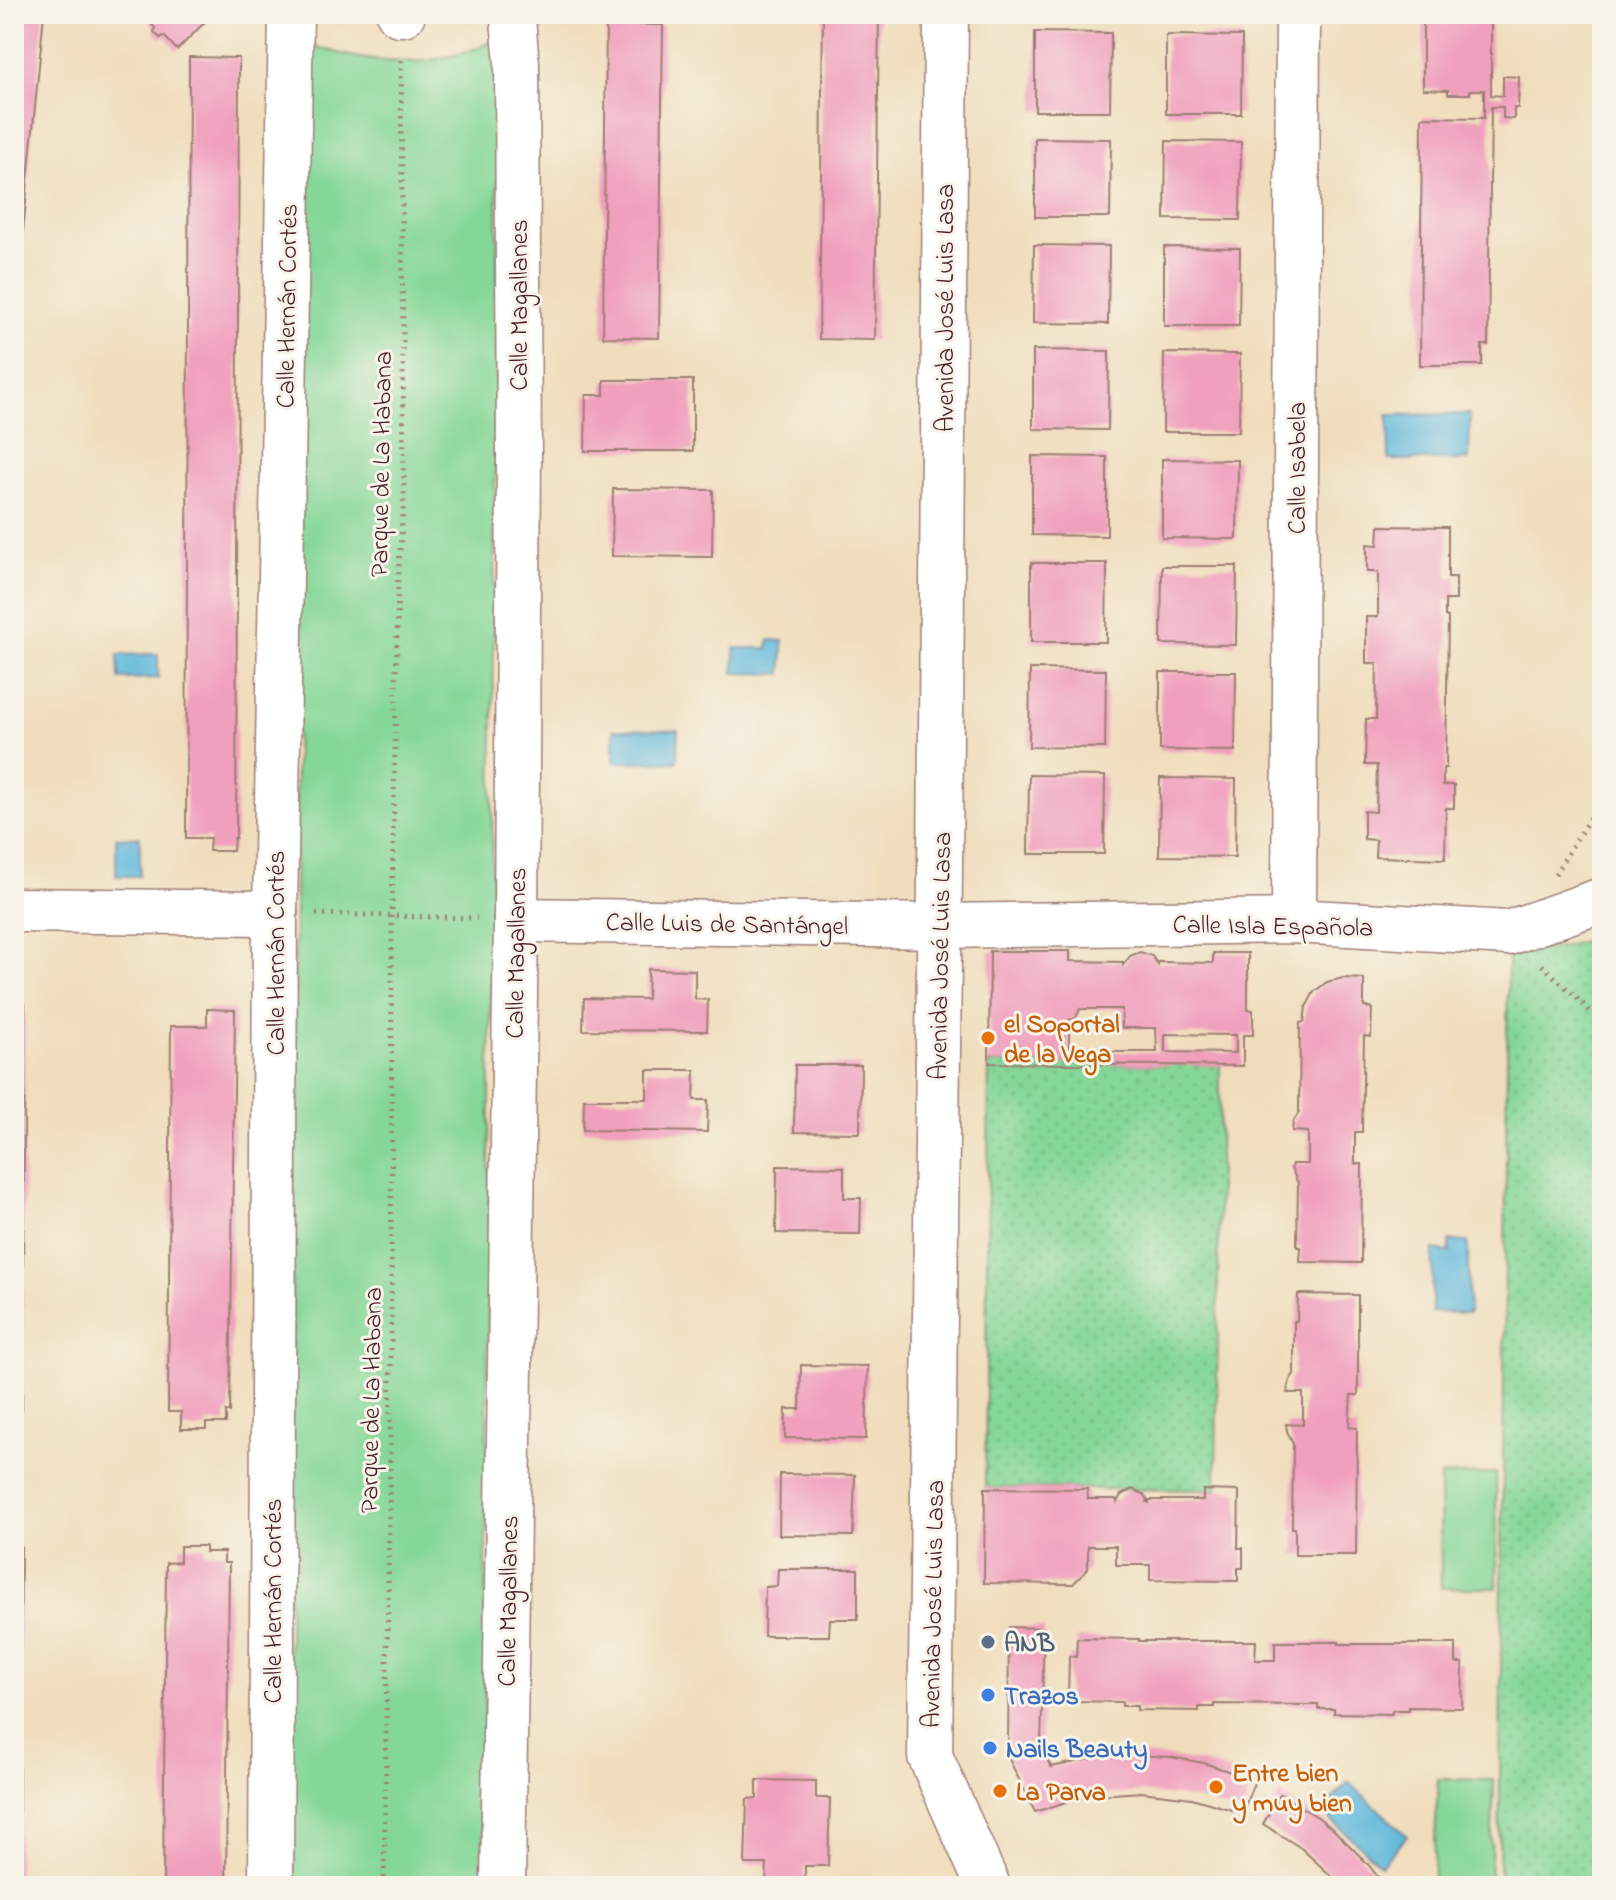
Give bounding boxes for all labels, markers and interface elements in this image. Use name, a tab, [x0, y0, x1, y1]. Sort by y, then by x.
street label: Avenida José Luis Lasa	[928, 184, 966, 432]
street label: Calle Hernán Cortés	[268, 203, 310, 409]
street label: Calle Magallanes	[502, 219, 540, 391]
street label: Parque de La Habana	[362, 351, 404, 577]
street label: Calle Isabela	[1280, 402, 1318, 534]
street label: Avenida José Luis Lasa	[921, 831, 963, 1081]
street label: Calle Hernán Cortés	[259, 851, 297, 1055]
street label: Calle Magallanes	[498, 867, 538, 1039]
street label: Calle Luis de Santángel	[605, 905, 849, 947]
street label: Calle Isla Española	[1172, 907, 1374, 949]
place label: el Soportal de la Vega	[1004, 1007, 1120, 1076]
marker: el Soportal de la Vega	[979, 1029, 997, 1047]
street label: Parque de La Habana	[352, 1287, 394, 1513]
street label: Avenida José Luis Lasa	[914, 1479, 956, 1729]
street label: Calle Hernán Cortés	[256, 1499, 294, 1703]
street label: Calle Magallanes	[490, 1515, 530, 1687]
place label: ANB	[1004, 1626, 1056, 1664]
marker: ANB	[979, 1633, 997, 1651]
place label: Trazos	[1004, 1679, 1079, 1717]
marker: Trazos	[979, 1686, 997, 1704]
place label: Nails Beauty	[1006, 1732, 1148, 1770]
marker: Nails Beauty	[981, 1739, 999, 1757]
place label: Entre bien y muy bien	[1232, 1756, 1352, 1824]
place label: La Parva	[1016, 1775, 1106, 1813]
marker: Entre bien y muy bien	[1207, 1778, 1225, 1796]
marker: La Parva	[991, 1782, 1009, 1800]

